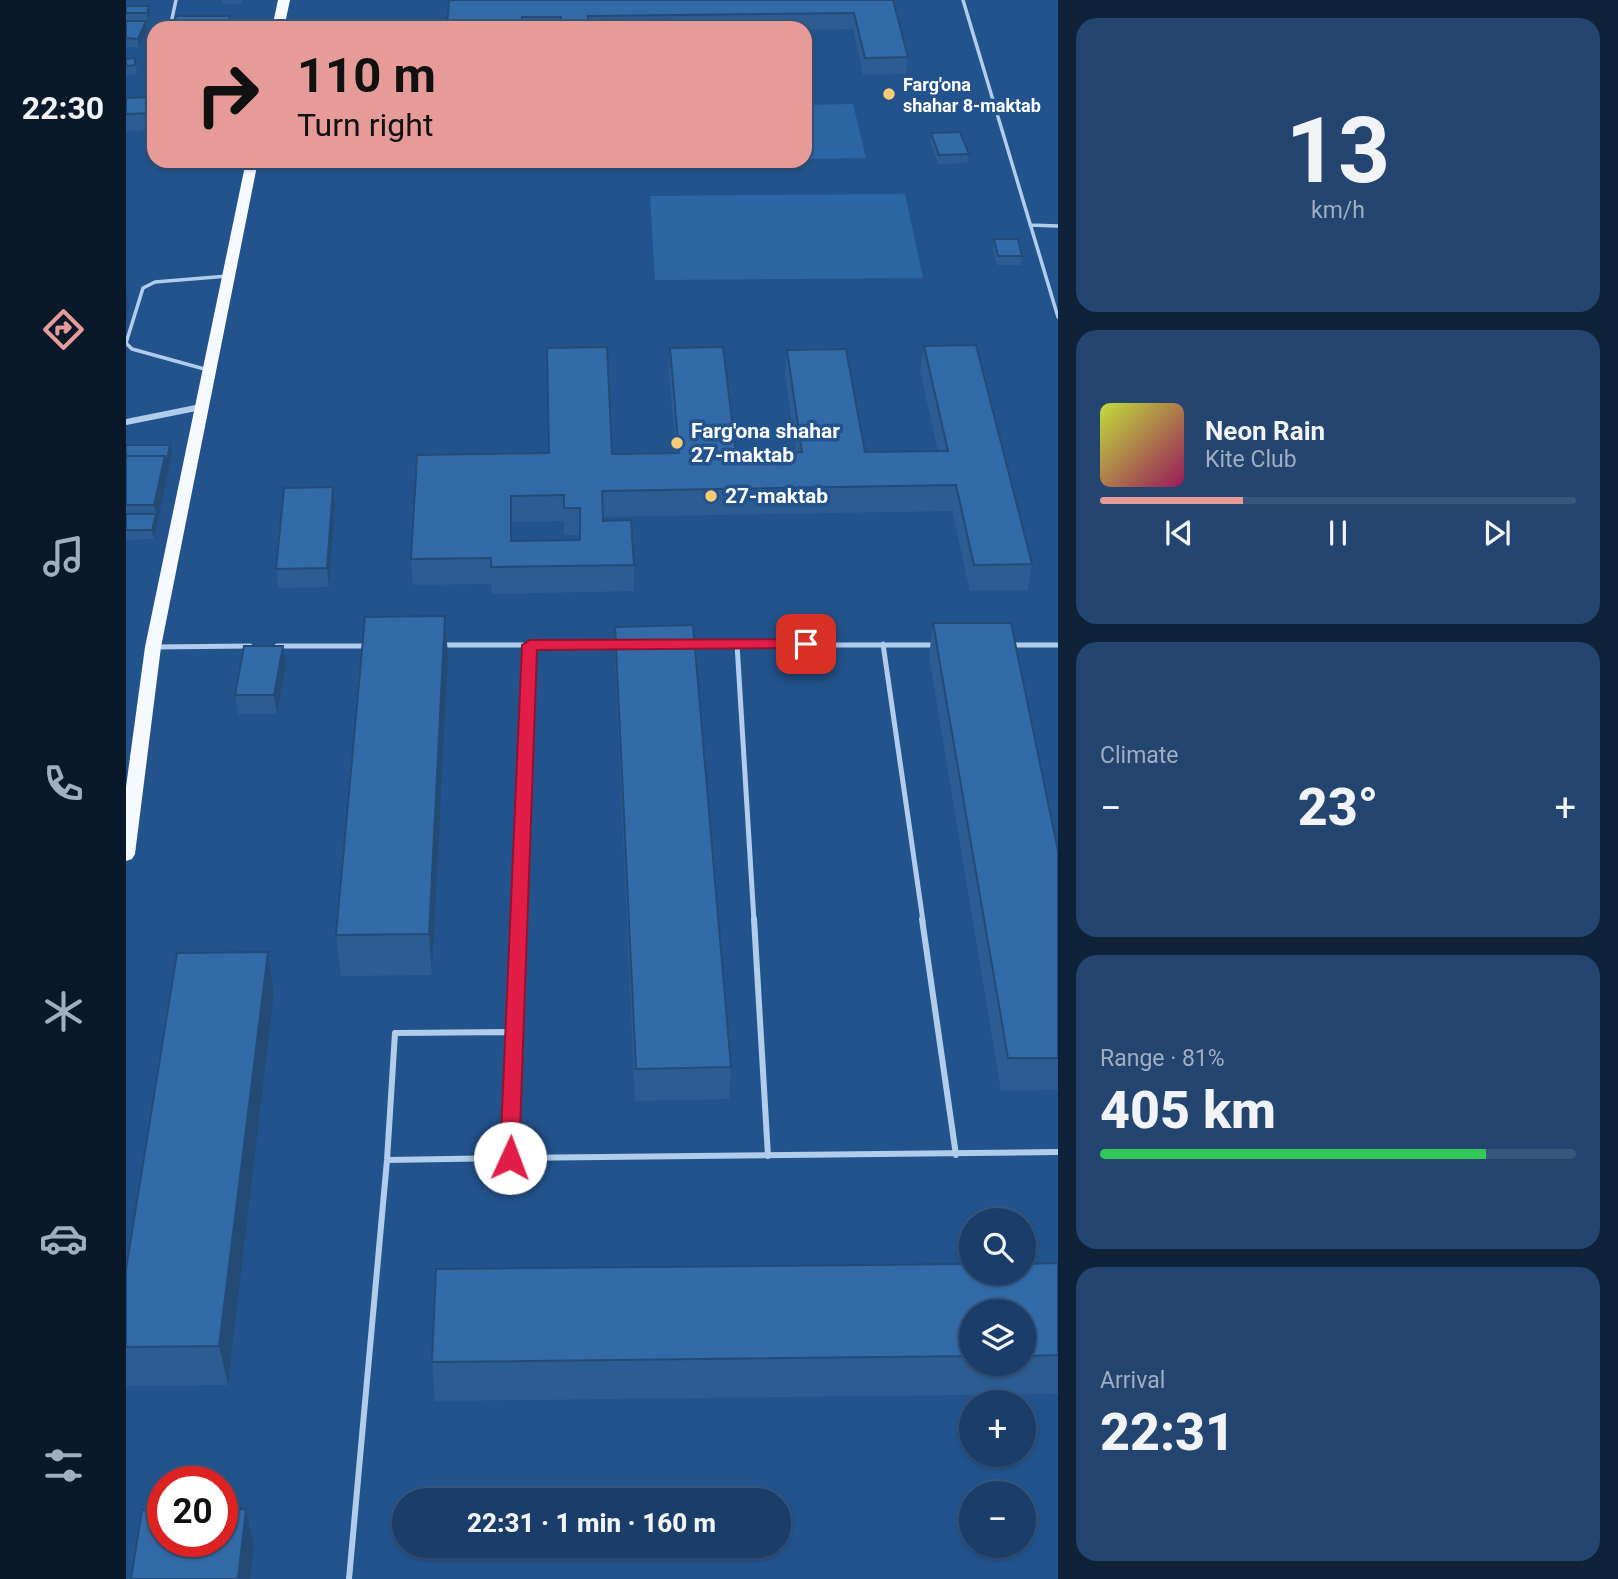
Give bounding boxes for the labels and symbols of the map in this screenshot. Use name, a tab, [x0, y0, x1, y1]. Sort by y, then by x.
place label: Farg'ona shahar 8-maktab	[903, 74, 1041, 116]
marker: Farg'ona shahar 8-maktab	[881, 86, 897, 102]
place label: Farg'ona shahar 27-maktab	[691, 419, 840, 467]
marker: Farg'ona shahar 27-maktab	[669, 435, 685, 451]
place label: 27-maktab	[725, 484, 828, 508]
marker: 27-maktab	[703, 488, 719, 504]
pin	[776, 614, 836, 674]
position arrow	[473, 1121, 547, 1195]
speed limit sign: 20	[147, 1466, 238, 1557]

